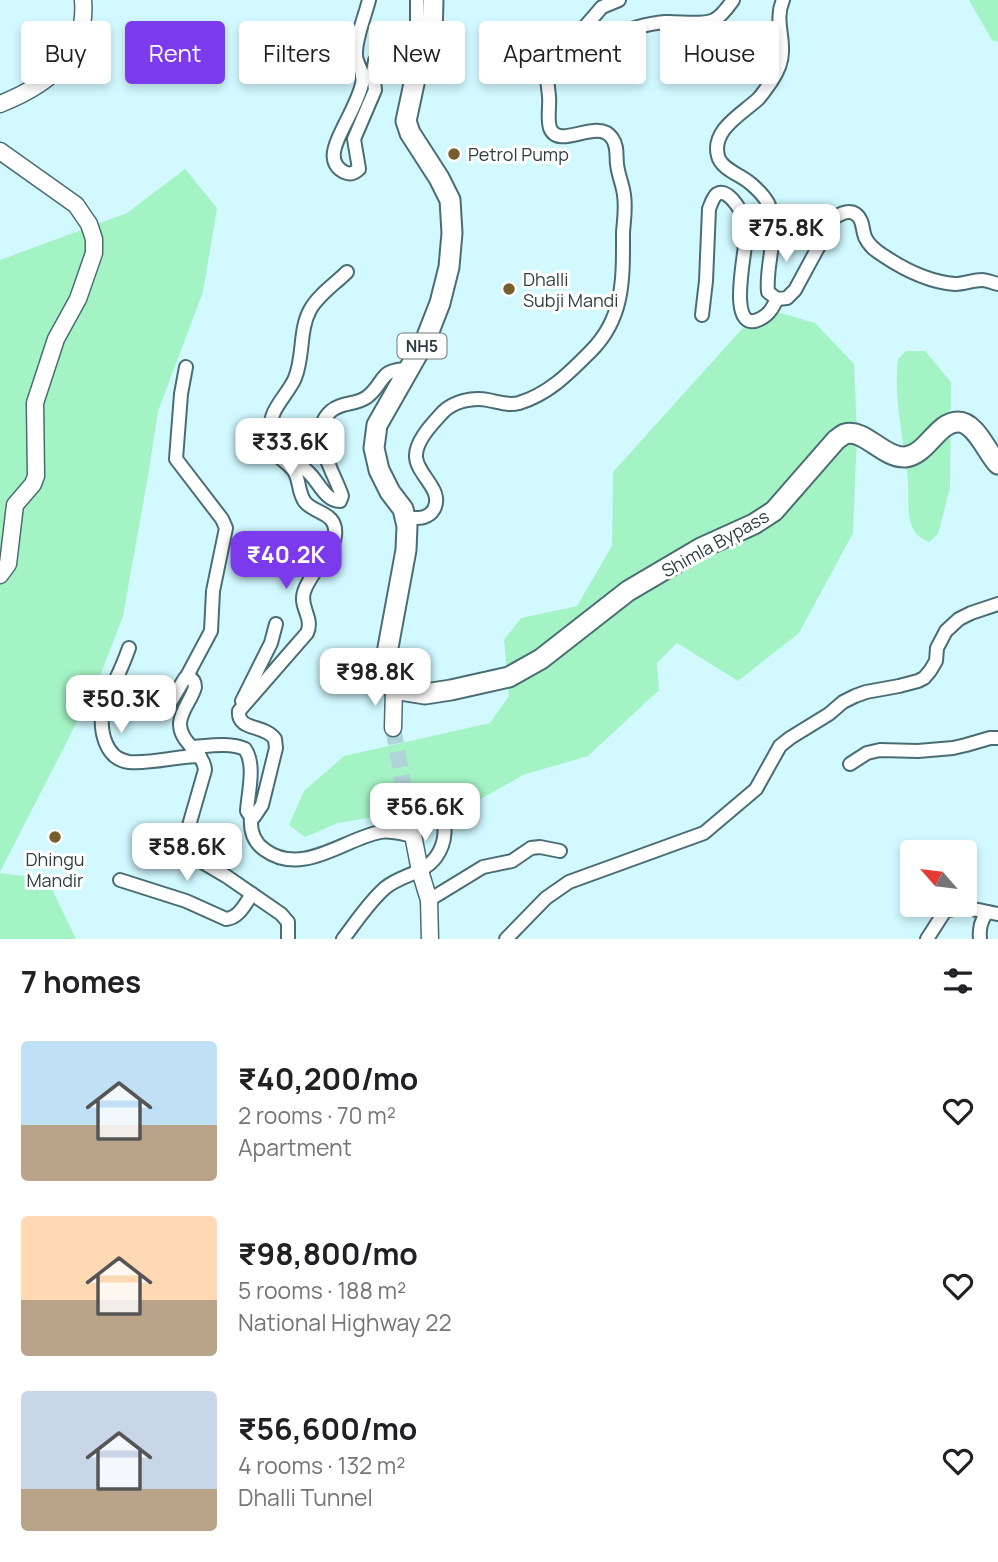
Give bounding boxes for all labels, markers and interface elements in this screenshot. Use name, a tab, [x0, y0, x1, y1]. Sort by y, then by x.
chip: Buy	[21, 21, 111, 84]
chip: Rent	[125, 21, 225, 84]
chip: Filters	[239, 21, 355, 84]
chip: New	[369, 21, 465, 84]
chip: Apartment	[479, 21, 646, 84]
chip: House	[660, 21, 779, 84]
place label: Petrol Pump	[468, 142, 569, 166]
marker: Petrol Pump	[446, 146, 462, 162]
pin: ₹75.8K	[729, 204, 843, 264]
text: ₹75.8K	[748, 211, 824, 243]
place label: Dhalli Subji Mandi	[523, 267, 618, 312]
marker: Dhalli Subji Mandi	[501, 281, 517, 297]
road number: NH5	[398, 334, 446, 358]
pin: ₹33.6K	[233, 419, 347, 478]
text: ₹33.6K	[251, 425, 329, 457]
street label: Shimla Bypass	[657, 504, 773, 582]
pin: ₹40.2K	[229, 532, 343, 591]
text: ₹40.2K	[247, 538, 325, 570]
pin: ₹98.8K	[318, 648, 432, 708]
text: ₹98.8K	[336, 655, 414, 687]
pin: ₹50.3K	[64, 676, 178, 735]
text: ₹50.3K	[82, 682, 160, 714]
pin: ₹56.6K	[368, 784, 482, 843]
text: ₹56.6K	[386, 790, 464, 822]
pin: ₹58.6K	[130, 824, 244, 883]
marker: Dhingu Mandir	[47, 829, 63, 845]
text: ₹58.6K	[148, 830, 226, 862]
north arrow	[900, 840, 976, 917]
map controls	[900, 840, 977, 917]
place label: Dhingu Mandir	[25, 847, 85, 892]
text: 7 homes	[21, 961, 141, 1002]
icon: filters	[939, 962, 977, 1000]
text: ₹40,200/mo	[238, 1058, 418, 1099]
icon: home	[77, 1069, 161, 1153]
icon: heart	[939, 1092, 977, 1130]
text: 2 rooms · 70 m²	[238, 1099, 396, 1131]
text: Apartment	[238, 1131, 352, 1163]
text: ₹98,800/mo	[238, 1233, 418, 1274]
icon: home	[77, 1244, 161, 1328]
icon: heart	[939, 1267, 977, 1305]
text: 5 rooms · 188 m²	[238, 1274, 406, 1306]
text: National Highway 22	[238, 1306, 452, 1338]
text: ₹56,600/mo	[238, 1408, 417, 1449]
icon: home	[77, 1419, 161, 1503]
icon: heart	[939, 1442, 977, 1480]
text: 4 rooms · 132 m²	[238, 1449, 406, 1481]
text: Dhalli Tunnel	[238, 1481, 373, 1513]

